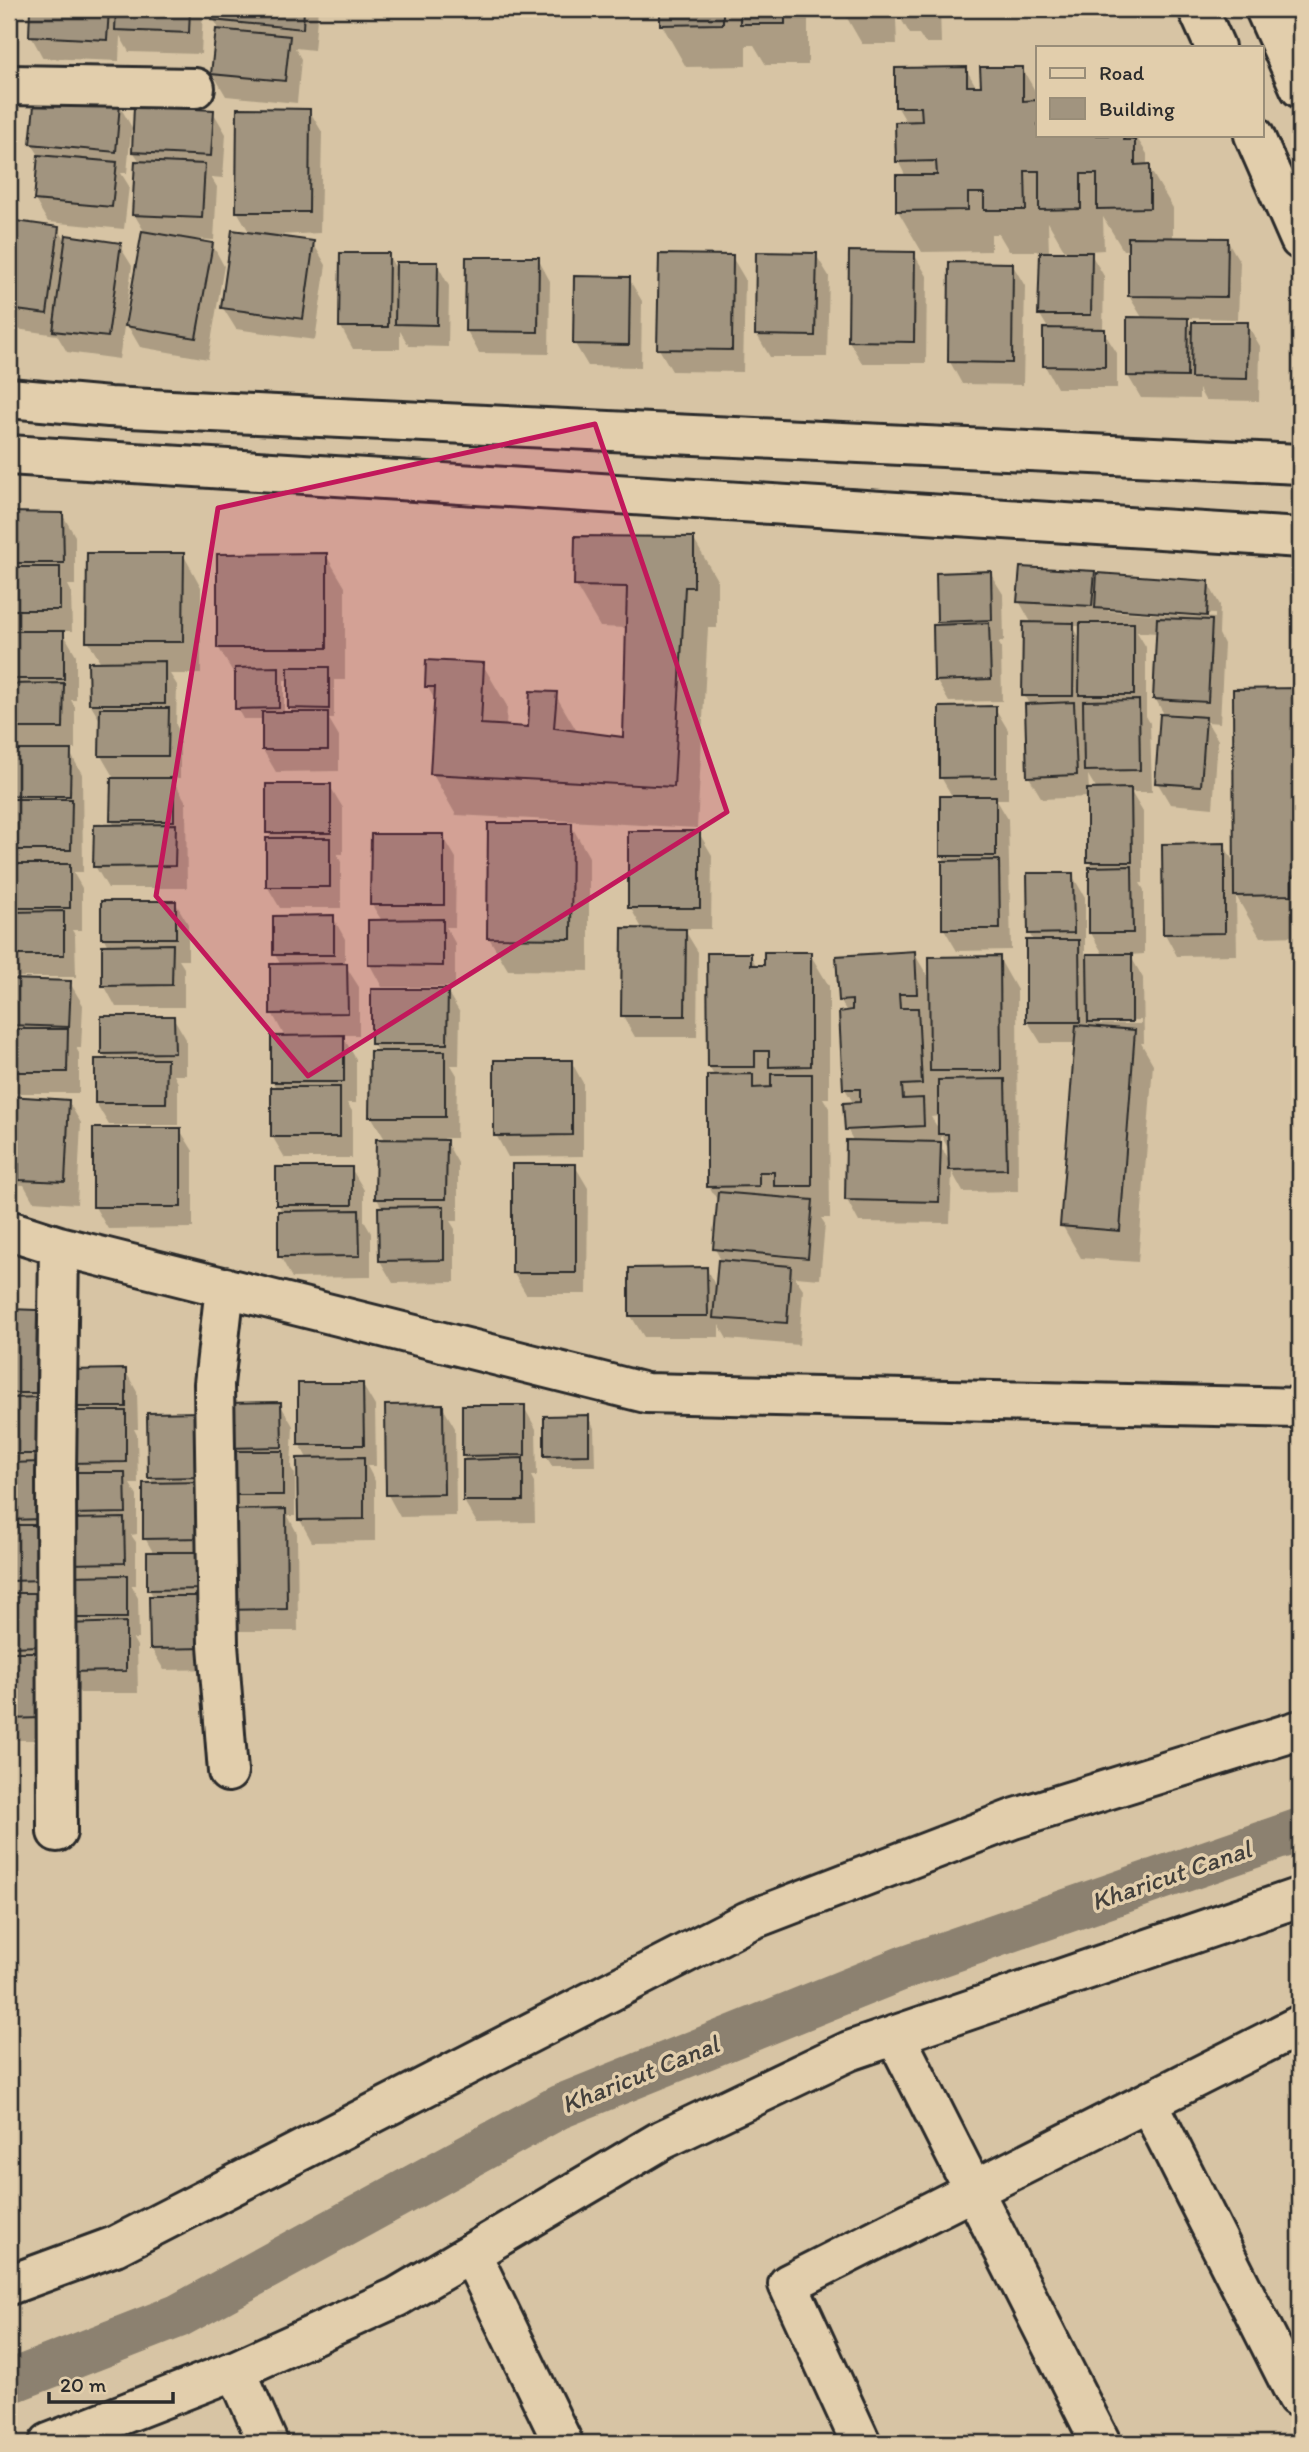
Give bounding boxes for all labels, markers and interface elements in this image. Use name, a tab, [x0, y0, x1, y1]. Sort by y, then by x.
legend	[1036, 46, 1264, 136]
text: Road	[1099, 60, 1145, 85]
text: Building	[1099, 96, 1175, 121]
water label: Kharicut Canal	[1087, 1832, 1257, 1917]
water label: Kharicut Canal	[557, 2027, 725, 2120]
scale bar	[49, 2361, 173, 2405]
text: 20 m	[60, 2372, 107, 2397]

